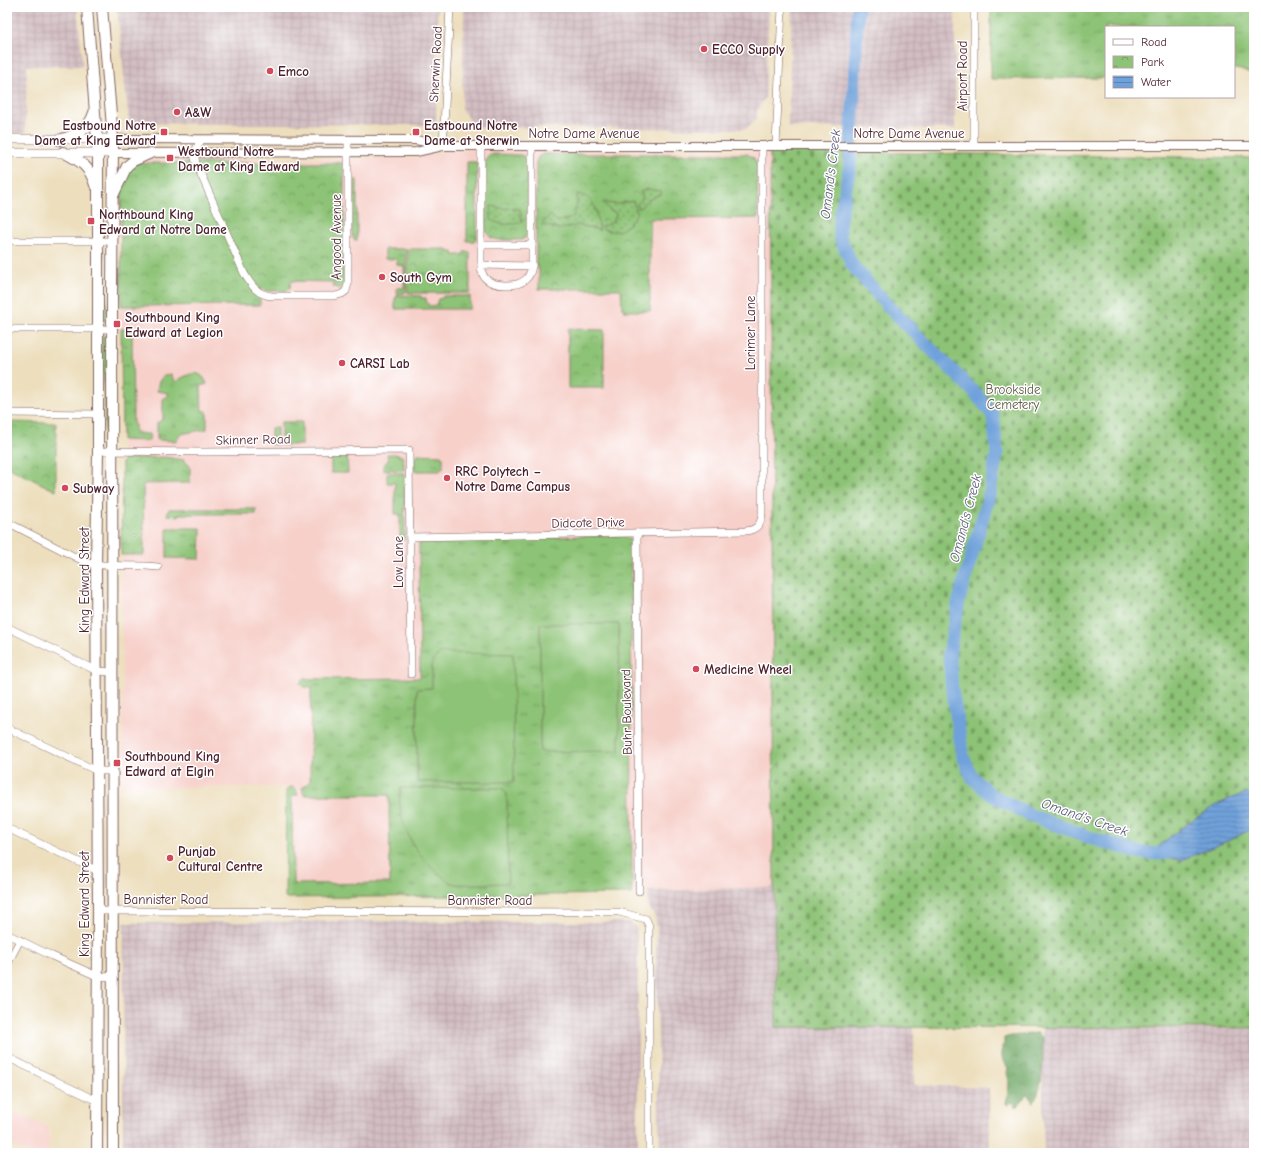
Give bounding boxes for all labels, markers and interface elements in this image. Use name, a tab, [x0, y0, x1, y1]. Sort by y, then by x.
street label: Sherwin Road	[426, 26, 445, 102]
legend	[1105, 26, 1235, 98]
text: Road	[1141, 35, 1167, 49]
street label: Airport Road	[955, 41, 970, 111]
place label: ECCO Supply	[712, 42, 785, 57]
marker: ECCO Supply	[699, 44, 709, 54]
text: Park	[1141, 55, 1164, 69]
place label: Emco	[278, 64, 309, 79]
marker: Emco	[265, 66, 275, 76]
text: Water	[1141, 75, 1171, 89]
place label: A&W	[185, 105, 211, 120]
marker: A&W	[172, 107, 182, 117]
place label: Eastbound Notre Dame at King Edward	[34, 118, 157, 148]
place label: Eastbound Notre Dame at Sherwin	[424, 118, 519, 148]
street label: Notre Dame Avenue	[529, 126, 640, 141]
street label: Notre Dame Avenue	[854, 126, 965, 141]
marker: Eastbound Notre Dame at King Edward	[159, 127, 169, 137]
marker: Eastbound Notre Dame at Sherwin	[411, 127, 421, 137]
water label: Omand's Creek	[817, 128, 844, 220]
place label: Westbound Notre Dame at King Edward	[178, 144, 300, 174]
marker: Westbound Notre Dame at King Edward	[165, 153, 175, 163]
street label: Angood Avenue	[329, 193, 344, 280]
place label: Northbound King Edward at Notre Dame	[99, 207, 227, 237]
marker: Northbound King Edward at Notre Dame	[86, 216, 96, 226]
place label: South Gym	[390, 270, 452, 285]
marker: South Gym	[377, 272, 387, 282]
street label: Lorimer Lane	[743, 295, 758, 370]
place label: Southbound King Edward at Legion	[125, 310, 223, 340]
marker: Southbound King Edward at Legion	[112, 319, 122, 329]
place label: CARSI Lab	[350, 356, 410, 371]
marker: CARSI Lab	[337, 358, 347, 368]
park label: Brookside Cemetery	[986, 382, 1041, 412]
street label: Skinner Road	[215, 431, 291, 448]
place label: RRC Polytech – Notre Dame Campus	[455, 464, 571, 494]
water label: Omand's Creek	[946, 472, 985, 564]
marker: RRC Polytech – Notre Dame Campus	[442, 473, 452, 483]
place label: Subway	[73, 481, 114, 496]
marker: Subway	[60, 483, 70, 493]
street label: Didcote Drive	[551, 514, 625, 531]
street label: King Edward Street	[77, 526, 92, 633]
street label: Low Lane	[391, 536, 406, 588]
place label: Medicine Wheel	[704, 662, 792, 677]
marker: Medicine Wheel	[691, 664, 701, 674]
street label: Buhr Boulevard	[618, 669, 635, 755]
place label: Southbound King Edward at Elgin	[125, 749, 220, 779]
marker: Southbound King Edward at Elgin	[112, 758, 122, 768]
water label: Omand's Creek	[1039, 795, 1131, 840]
place label: Punjab Cultural Centre	[178, 844, 263, 874]
street label: King Edward Street	[77, 850, 92, 957]
marker: Punjab Cultural Centre	[165, 853, 175, 863]
street label: Bannister Road	[124, 892, 208, 907]
street label: Bannister Road	[448, 893, 532, 908]

